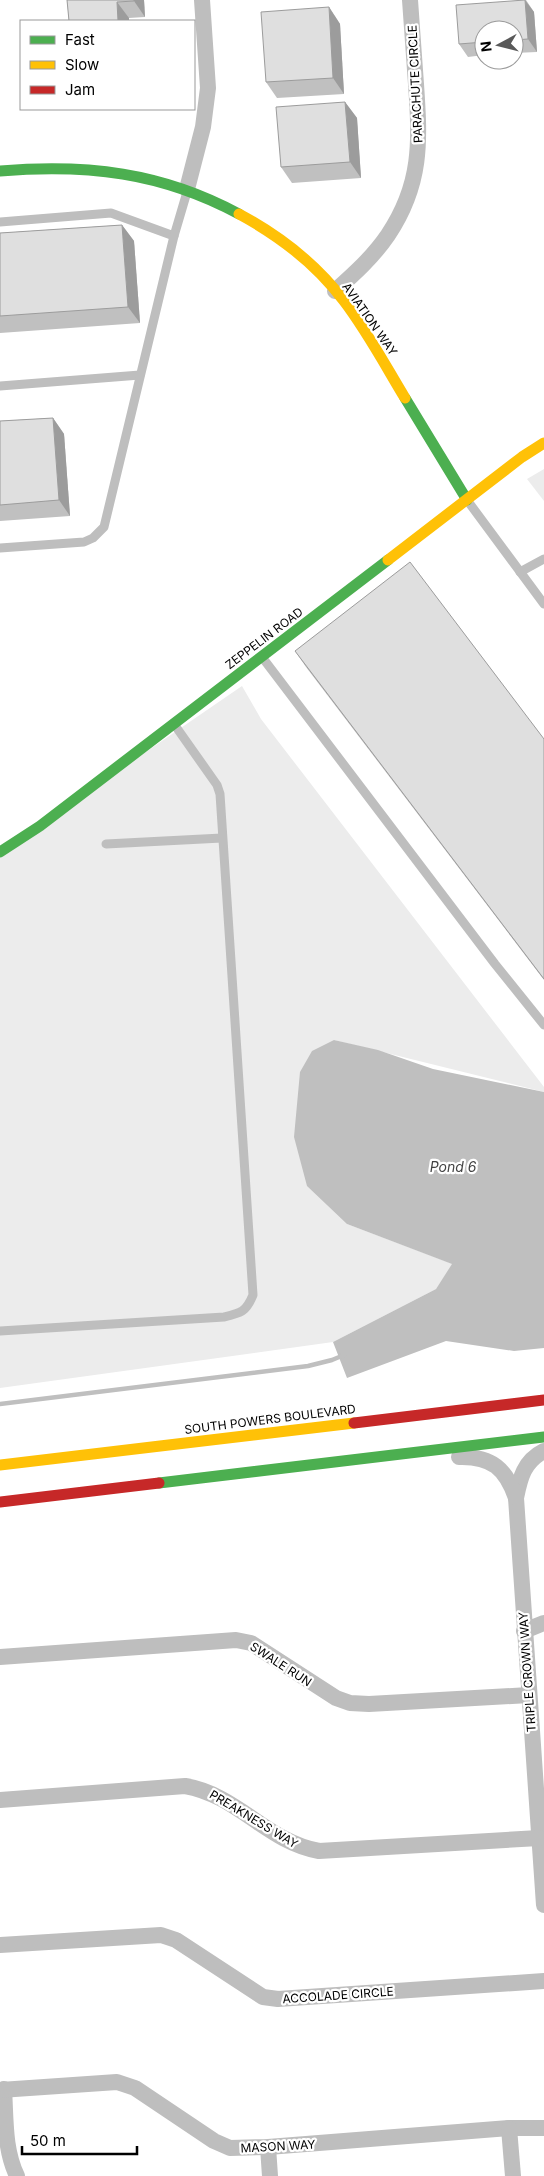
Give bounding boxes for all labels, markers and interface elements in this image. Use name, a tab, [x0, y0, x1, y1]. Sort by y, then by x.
legend	[20, 20, 195, 110]
north arrow	[474, 20, 524, 70]
street label: PARACHUTE CIRCLE	[404, 25, 426, 143]
text: Fast	[65, 30, 95, 49]
text: N	[477, 40, 495, 53]
text: Slow	[65, 55, 99, 74]
text: Jam	[65, 80, 95, 99]
street label: AVIATION WAY	[339, 280, 401, 358]
street label: ZEPPELIN ROAD	[222, 604, 306, 672]
water label: Pond 6	[430, 1158, 477, 1175]
street label: SOUTH POWERS BOULEVARD	[183, 1401, 357, 1437]
street label: TRIPLE CROWN WAY	[515, 1611, 539, 1733]
street label: SWALE RUN	[247, 1639, 315, 1689]
street label: PREAKNESS WAY	[207, 1787, 301, 1851]
street label: ACCOLADE CIRCLE	[282, 1984, 394, 2006]
scale bar	[22, 2124, 138, 2156]
text: 50 m	[30, 2131, 66, 2150]
street label: MASON WAY	[240, 2137, 316, 2155]

